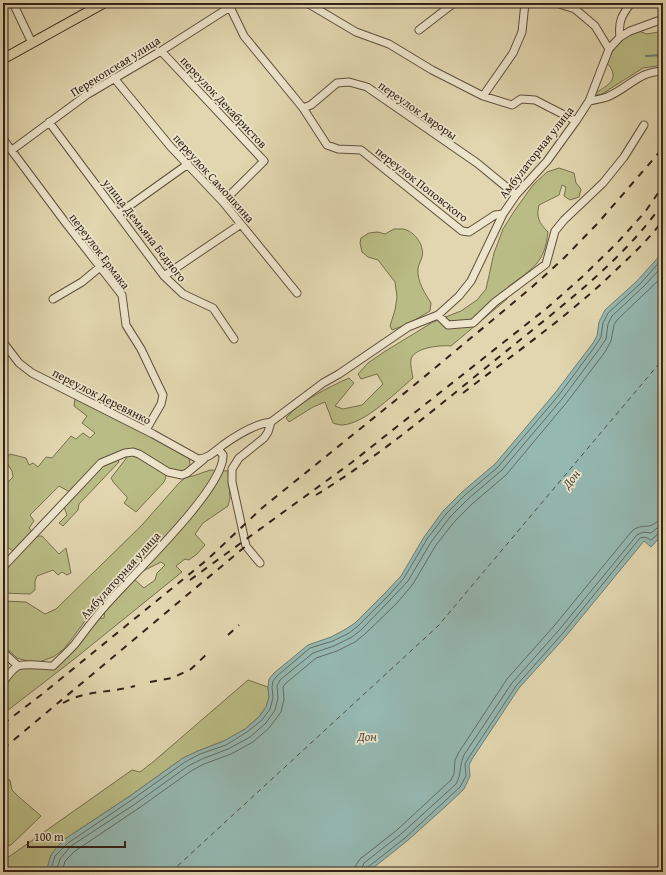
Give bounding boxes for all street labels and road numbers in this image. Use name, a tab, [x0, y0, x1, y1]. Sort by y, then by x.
street label: Перекопская улица	[67, 31, 163, 101]
street label: переулок Декабристов	[177, 52, 271, 152]
street label: переулок Авроры	[375, 76, 461, 144]
street label: Амбулаторная улица	[495, 102, 578, 202]
street label: переулок Самошкина	[169, 130, 259, 226]
street label: переулок Поповского	[372, 142, 472, 226]
street label: улица Демьяна Бедного	[99, 174, 191, 285]
street label: переулок Ермака	[66, 210, 134, 293]
street label: переулок Деревянко	[50, 364, 154, 428]
street label: Амбулаторная улица	[76, 527, 164, 623]

